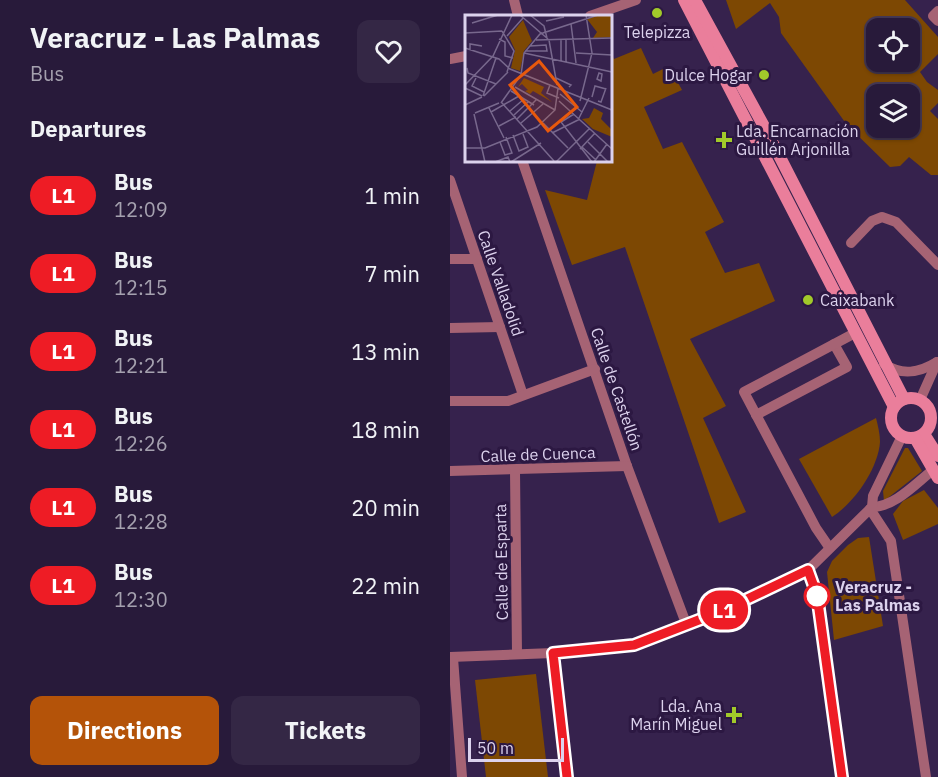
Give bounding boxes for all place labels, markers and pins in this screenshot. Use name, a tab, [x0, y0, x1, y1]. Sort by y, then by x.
marker: Telepizza	[650, 6, 664, 20]
place label: Telepizza	[624, 22, 691, 42]
place label: Dulce Hogar	[664, 65, 752, 85]
marker: Dulce Hogar	[757, 68, 771, 82]
place label: Lda. Encarnación Guillén Arjonilla	[736, 121, 859, 159]
marker: Lda. Encarnación Guillén Arjonilla	[717, 133, 731, 147]
place label: Caixabank	[820, 290, 895, 310]
marker: Caixabank	[801, 293, 815, 307]
place label: Veracruz - Las Palmas	[835, 577, 920, 615]
marker: Veracruz - Las Palmas	[804, 583, 830, 609]
place label: Lda. Ana Marín Miguel	[630, 696, 722, 734]
marker: Lda. Ana Marín Miguel	[727, 708, 741, 722]

